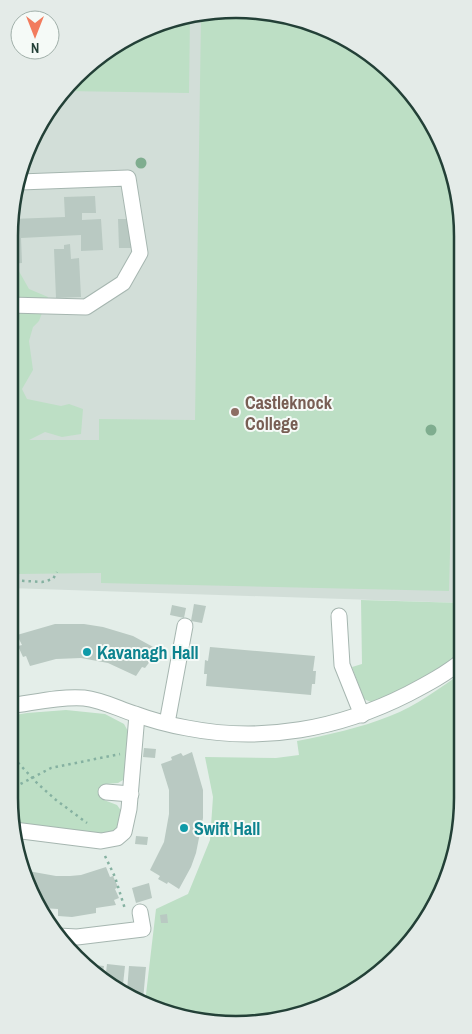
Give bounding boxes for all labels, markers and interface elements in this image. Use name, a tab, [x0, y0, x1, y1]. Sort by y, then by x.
north arrow	[10, 10, 60, 60]
text: N	[31, 39, 39, 57]
place label: Castleknock College	[245, 390, 333, 436]
marker: Castleknock College	[229, 406, 241, 418]
place label: Kavanagh Hall	[97, 640, 199, 665]
marker: Kavanagh Hall	[81, 646, 93, 658]
place label: Swift Hall	[194, 816, 260, 841]
marker: Swift Hall	[178, 822, 190, 834]

